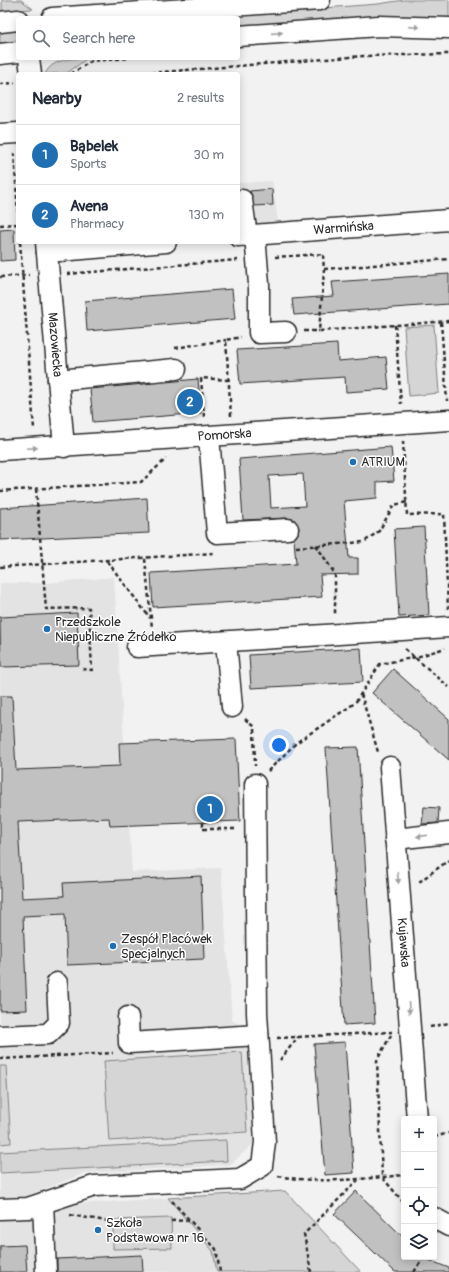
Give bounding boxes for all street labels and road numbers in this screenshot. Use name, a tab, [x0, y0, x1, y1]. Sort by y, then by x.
street label: Warmińska	[313, 218, 374, 238]
street label: Mazowiecka	[44, 312, 66, 378]
street label: Pomorska	[197, 425, 252, 445]
street label: Kujawska	[394, 917, 413, 968]

